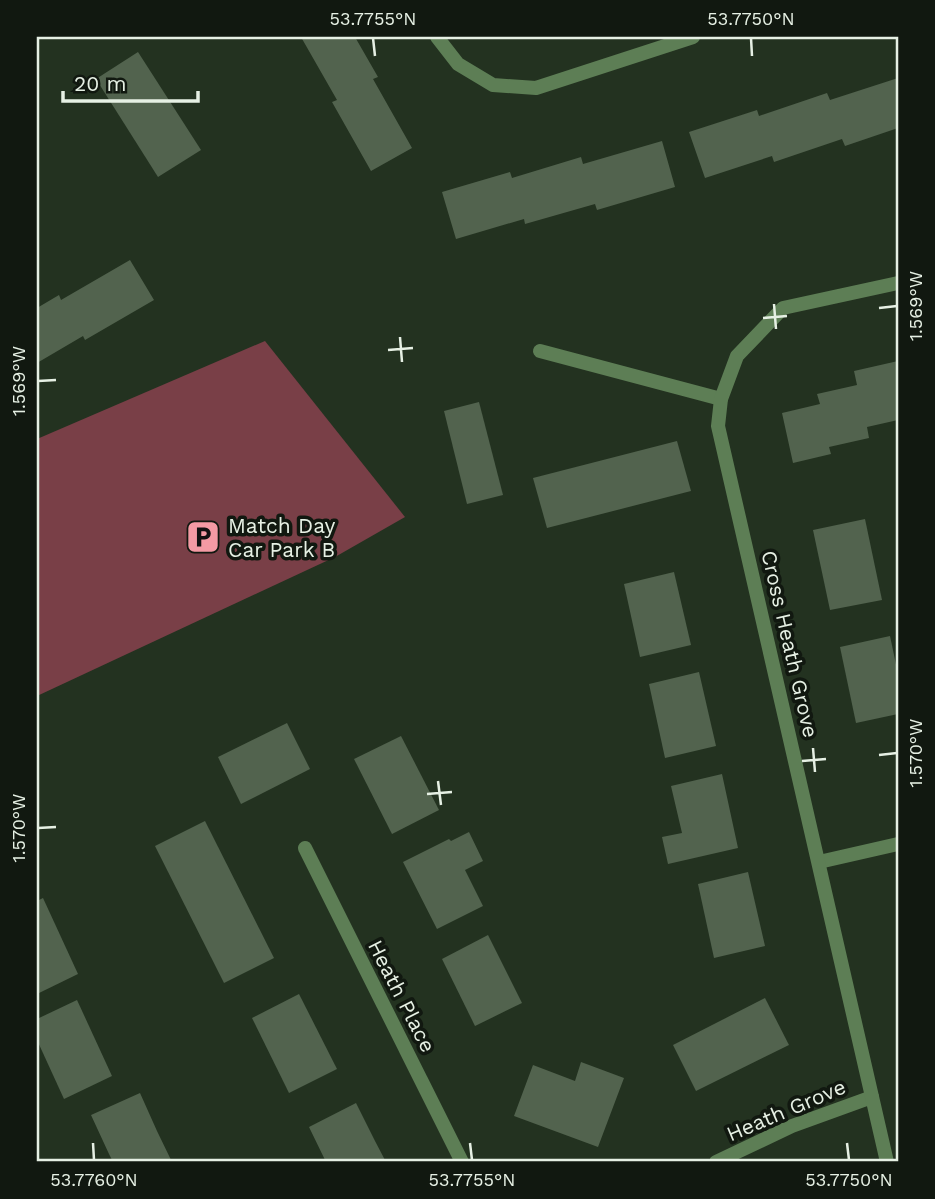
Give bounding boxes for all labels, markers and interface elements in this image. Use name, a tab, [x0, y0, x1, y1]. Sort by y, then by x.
text: 53.7755°N	[330, 8, 416, 29]
text: 53.7750°N	[707, 8, 795, 29]
scale bar	[63, 60, 198, 104]
text: 20 m	[74, 71, 126, 96]
text: 1.569°W	[905, 271, 926, 341]
text: 1.569°W	[8, 346, 29, 416]
place label: Match Day Car Park B	[228, 513, 335, 562]
parking icon: Match Day Car Park B	[184, 518, 222, 556]
street label: Cross Heath Grove	[756, 548, 824, 740]
text: 1.570°W	[905, 719, 926, 787]
text: 1.570°W	[8, 794, 29, 862]
street label: Heath Place	[363, 936, 441, 1056]
street label: Heath Grove	[723, 1074, 849, 1146]
text: 53.7760°N	[50, 1169, 138, 1190]
text: 53.7755°N	[429, 1169, 515, 1190]
text: 53.7750°N	[805, 1169, 893, 1190]

